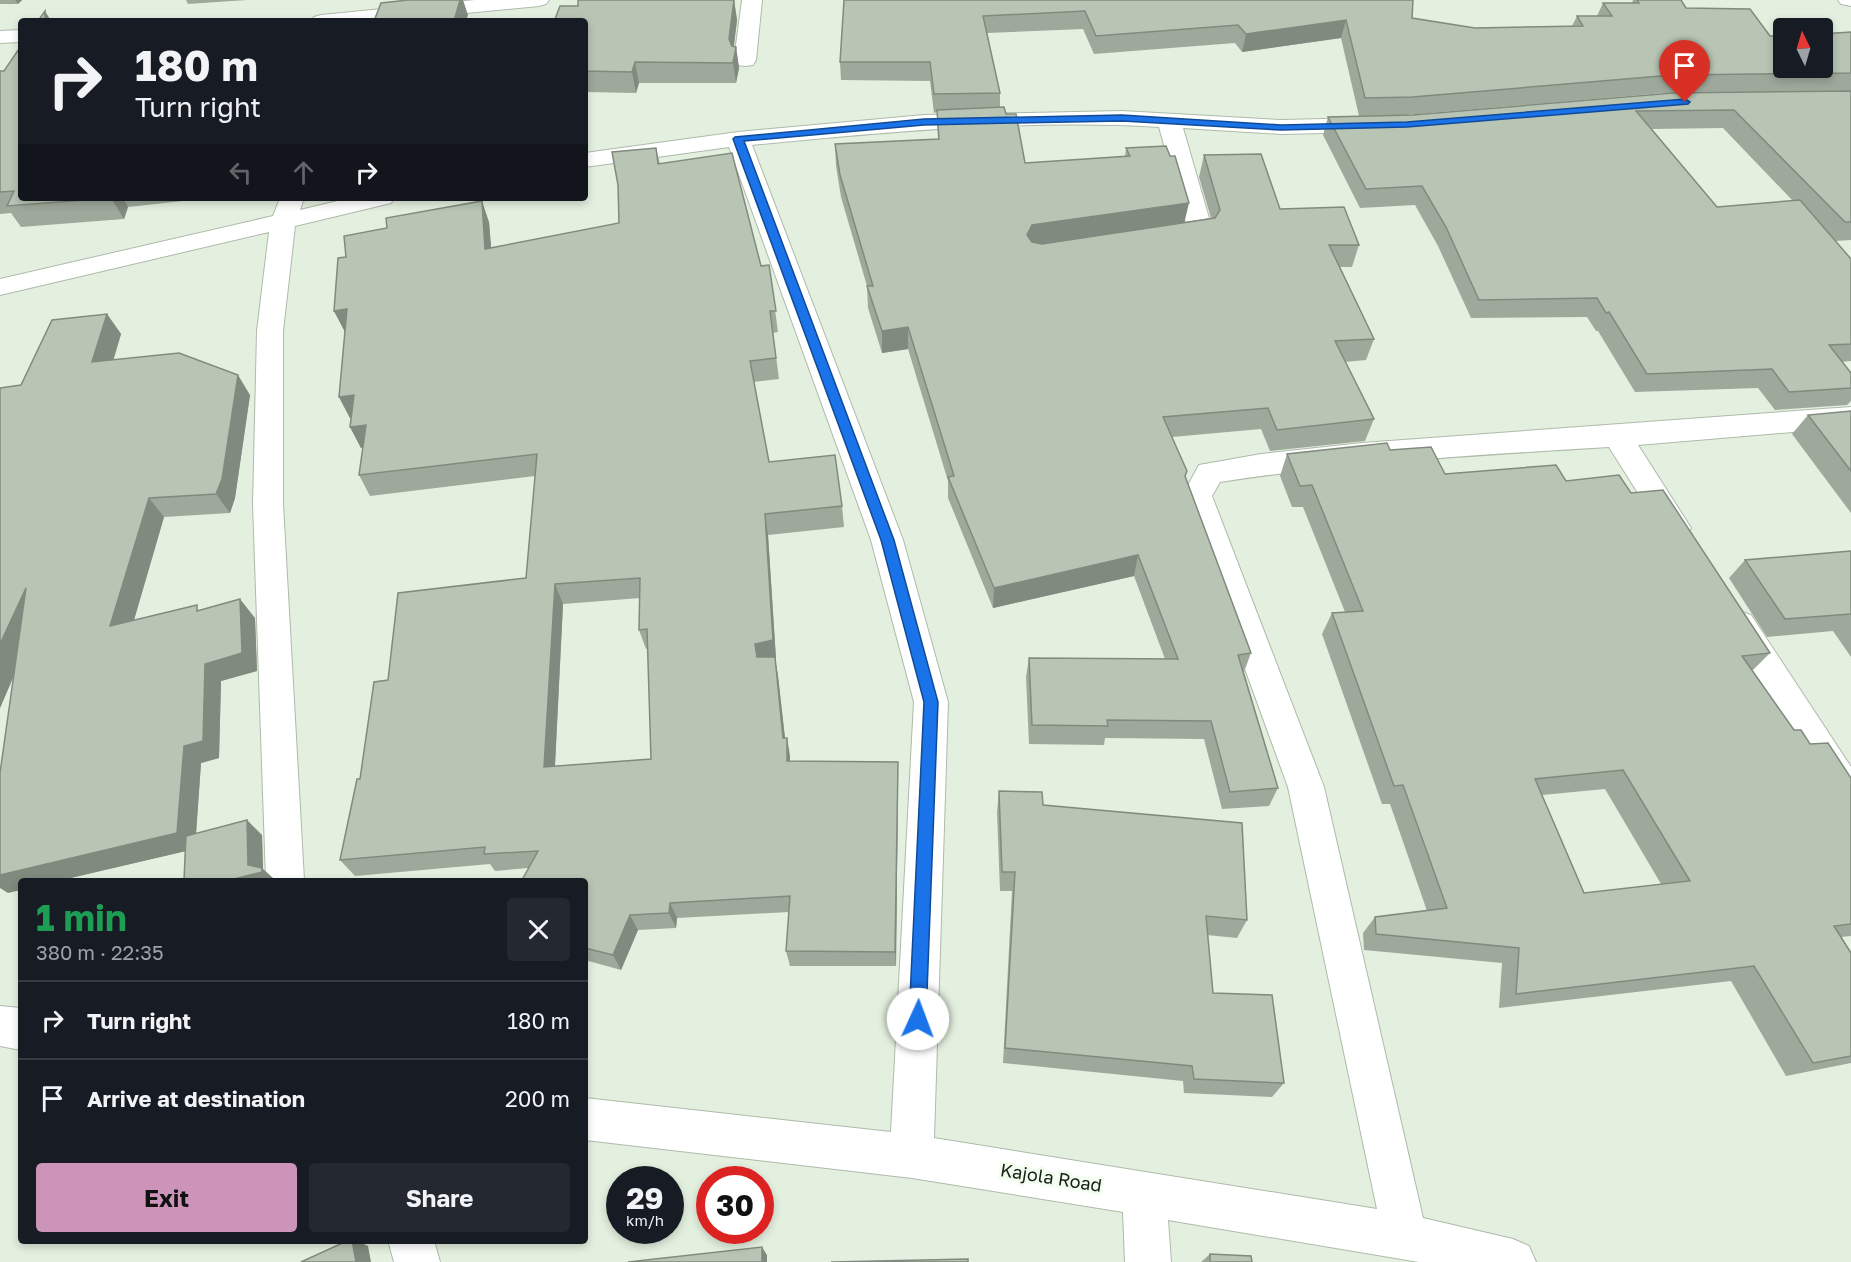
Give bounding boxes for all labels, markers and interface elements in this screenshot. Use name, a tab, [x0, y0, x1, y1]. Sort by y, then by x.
north arrow	[1773, 18, 1833, 78]
map controls	[1773, 18, 1833, 78]
text: 180 m	[135, 40, 258, 90]
pin	[1659, 40, 1710, 102]
icon: right	[36, 42, 114, 120]
icon: arrive	[1668, 49, 1701, 82]
text: Turn right	[135, 91, 261, 123]
icon: left	[224, 156, 257, 189]
icon: ahead	[287, 156, 320, 189]
icon: right	[350, 156, 383, 189]
text: 1 min	[36, 896, 127, 939]
button: close	[507, 898, 570, 961]
text: 380 m · 22:35	[36, 940, 164, 964]
position arrow	[886, 987, 950, 1051]
icon: right	[36, 1004, 69, 1037]
text: Turn right	[87, 1007, 191, 1034]
text: 180 m	[507, 1007, 570, 1034]
icon: arrive	[36, 1082, 69, 1115]
text: Arrive at destination	[87, 1085, 305, 1112]
text: 200 m	[505, 1085, 570, 1112]
street label: Kajola Road	[999, 1158, 1104, 1196]
button: Exit	[36, 1163, 297, 1232]
button: Share	[309, 1163, 570, 1232]
speed limit sign: 30	[696, 1166, 774, 1244]
text: 29	[626, 1180, 664, 1216]
text: km/h	[626, 1211, 664, 1229]

